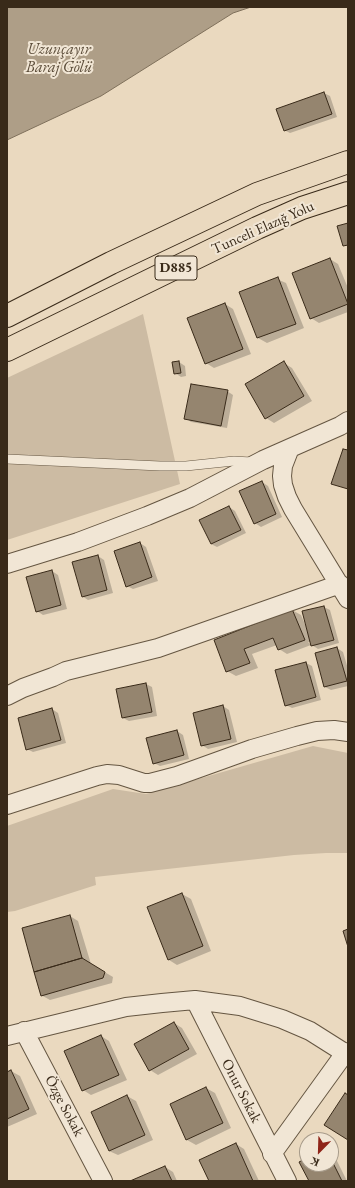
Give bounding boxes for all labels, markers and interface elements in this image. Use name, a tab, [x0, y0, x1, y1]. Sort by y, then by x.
water label: Uzunçayır Baraj Gölü	[26, 40, 92, 78]
street label: Tunceli Elazığ Yolu	[209, 197, 317, 259]
road number: D885	[155, 256, 197, 280]
street label: Onur Sokak	[217, 1056, 265, 1126]
street label: Özge Sokak	[40, 1072, 88, 1140]
north arrow	[299, 1132, 339, 1172]
text: K	[308, 1154, 321, 1170]

